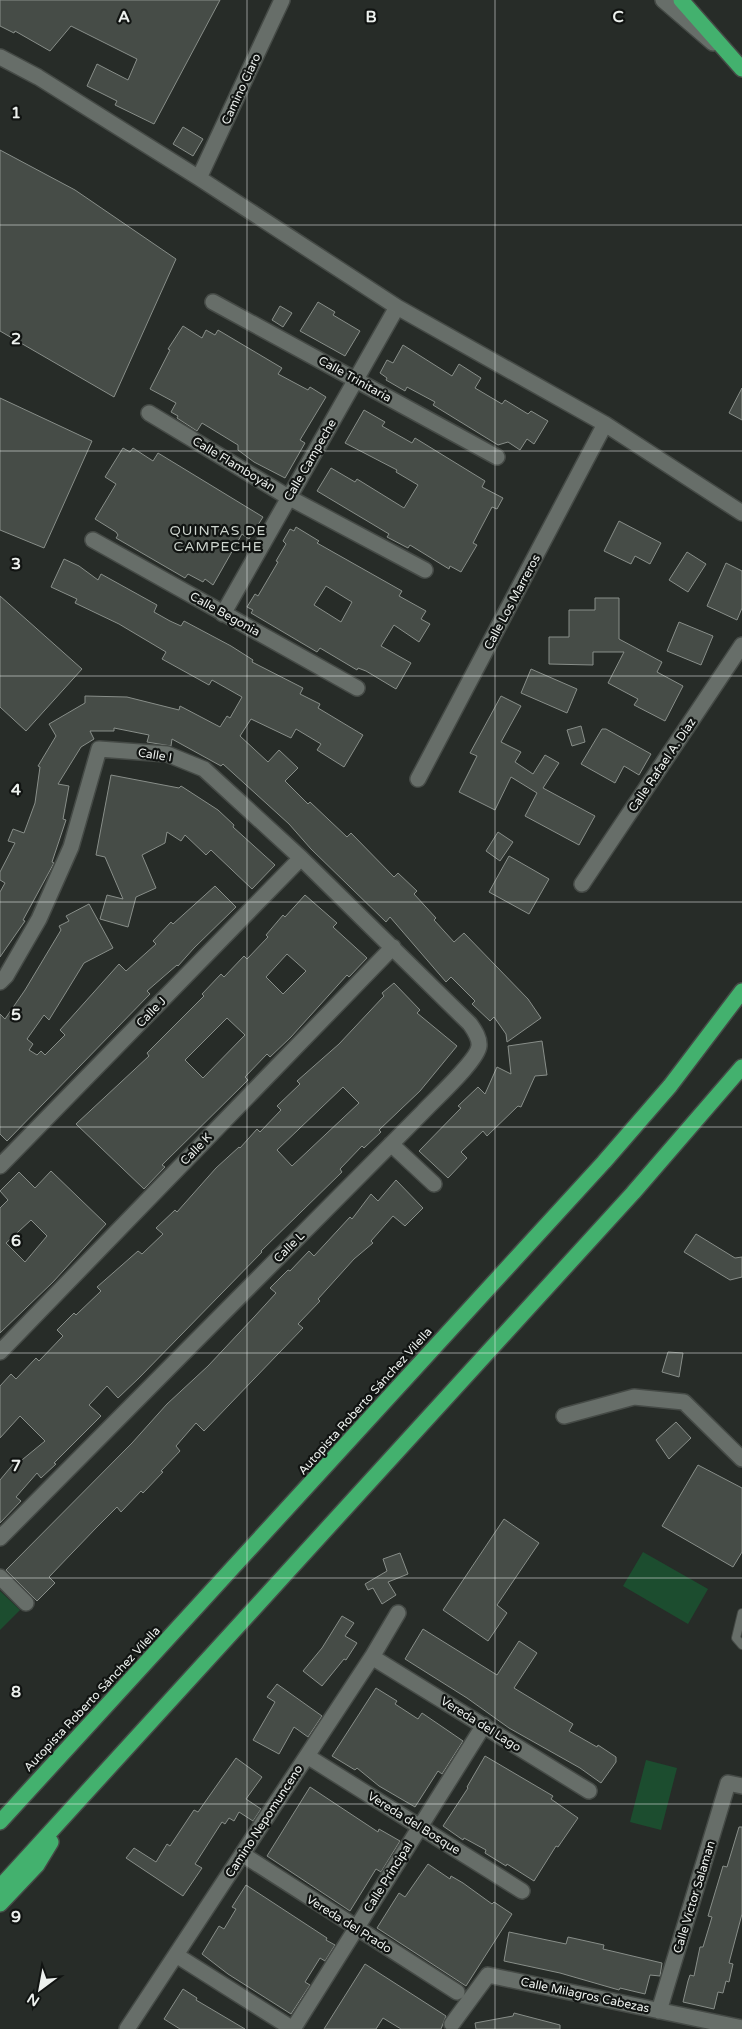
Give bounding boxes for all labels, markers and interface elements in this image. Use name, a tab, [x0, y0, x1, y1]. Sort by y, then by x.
text: A	[118, 7, 130, 27]
text: B	[365, 7, 377, 27]
text: C	[612, 7, 624, 27]
street label: Camino Ciaro	[218, 51, 264, 127]
text: 1	[11, 103, 21, 123]
text: 2	[11, 329, 21, 349]
street label: Calle Trinitaria	[316, 353, 394, 405]
street label: Calle Campeche	[281, 417, 339, 503]
street label: Calle Flamboyán	[190, 434, 278, 494]
district label: QUINTAS DE CAMPECHE	[169, 522, 267, 555]
street label: Calle Los Marreros	[481, 552, 543, 652]
text: 3	[11, 554, 21, 574]
street label: Calle Begonia	[188, 589, 262, 639]
street label: Calle Rafael A. Díaz	[625, 715, 699, 814]
street label: Calle I	[137, 745, 173, 765]
text: 4	[11, 780, 21, 800]
street label: Calle J	[133, 994, 169, 1030]
text: 5	[11, 1005, 21, 1025]
street label: Calle K	[177, 1130, 215, 1168]
street label: Calle L	[271, 1229, 307, 1265]
text: 6	[11, 1231, 21, 1251]
street label: Autopista Roberto Sánchez Vilella	[295, 1325, 435, 1477]
text: 7	[11, 1456, 21, 1476]
street label: Autopista Roberto Sánchez Vilella	[21, 1624, 163, 1774]
text: 8	[11, 1682, 21, 1702]
street label: Vereda del Lago	[438, 1694, 524, 1754]
street label: Camino Nepomunceno	[222, 1762, 306, 1880]
street label: Vereda del Bosque	[365, 1789, 463, 1857]
street label: Calle Principal	[361, 1839, 415, 1915]
street label: Calle Victor Salaman	[670, 1839, 718, 1955]
street label: Vereda del Prado	[304, 1892, 394, 1956]
text: 9	[11, 1907, 21, 1927]
north arrow	[15, 1964, 65, 2014]
street label: Calle Milagros Cabezas	[519, 1975, 651, 2016]
text: N	[24, 1989, 43, 2010]

